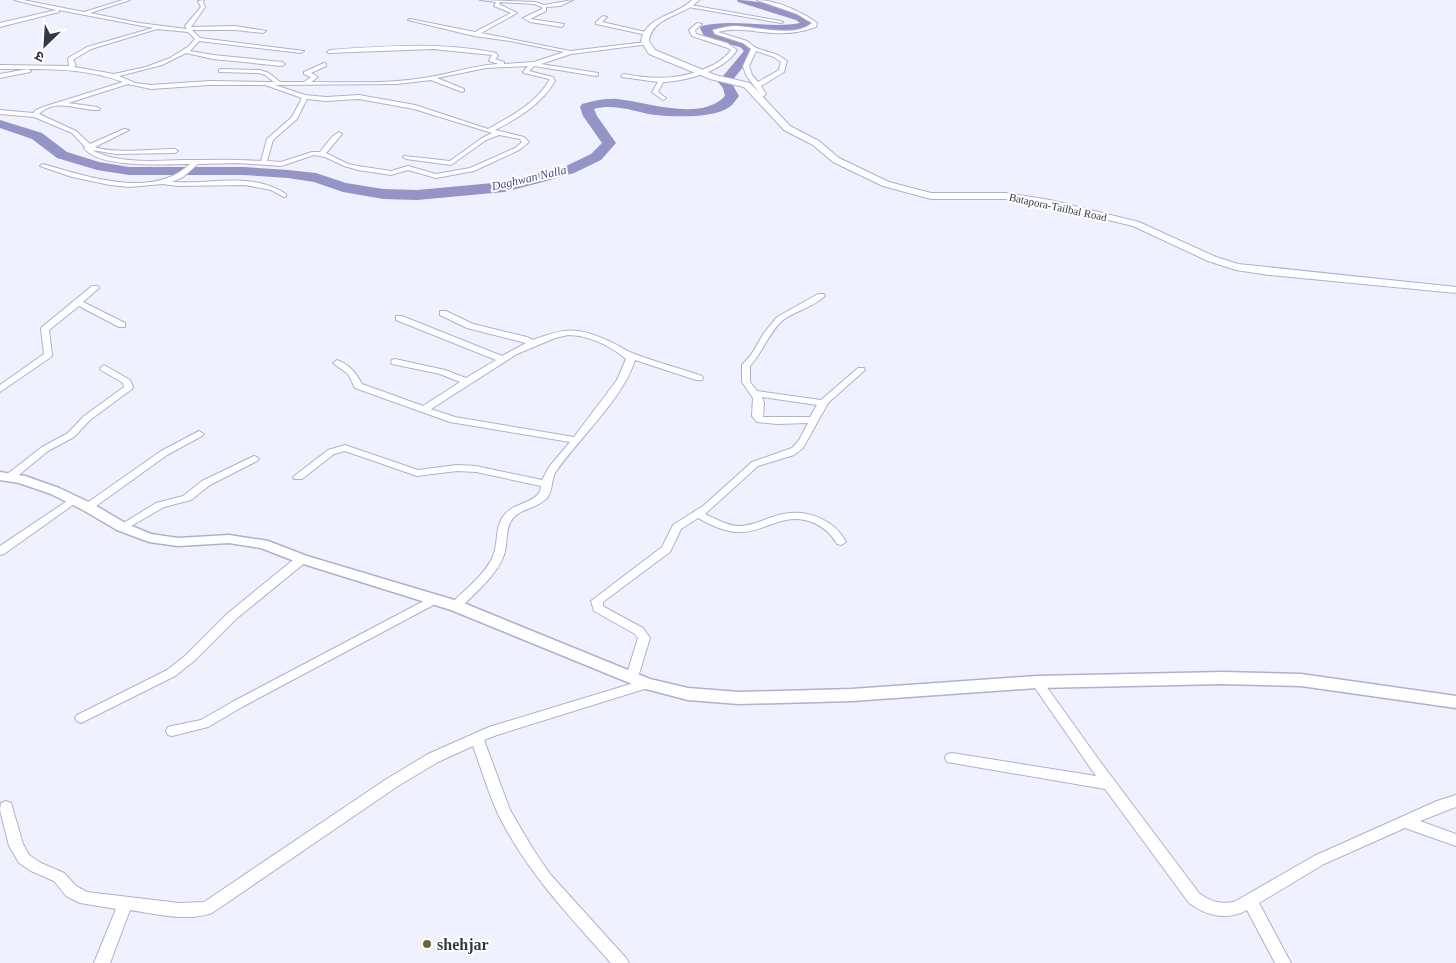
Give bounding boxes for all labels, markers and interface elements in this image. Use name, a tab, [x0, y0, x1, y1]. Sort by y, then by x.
north arrow	[20, 20, 70, 70]
text: उ	[32, 47, 47, 65]
water label: Daghwan Nalla	[489, 163, 568, 194]
street label: Batapora-Tailbal Road	[1008, 191, 1108, 223]
place label: shehjar	[437, 936, 489, 954]
marker: shehjar	[421, 938, 433, 950]

